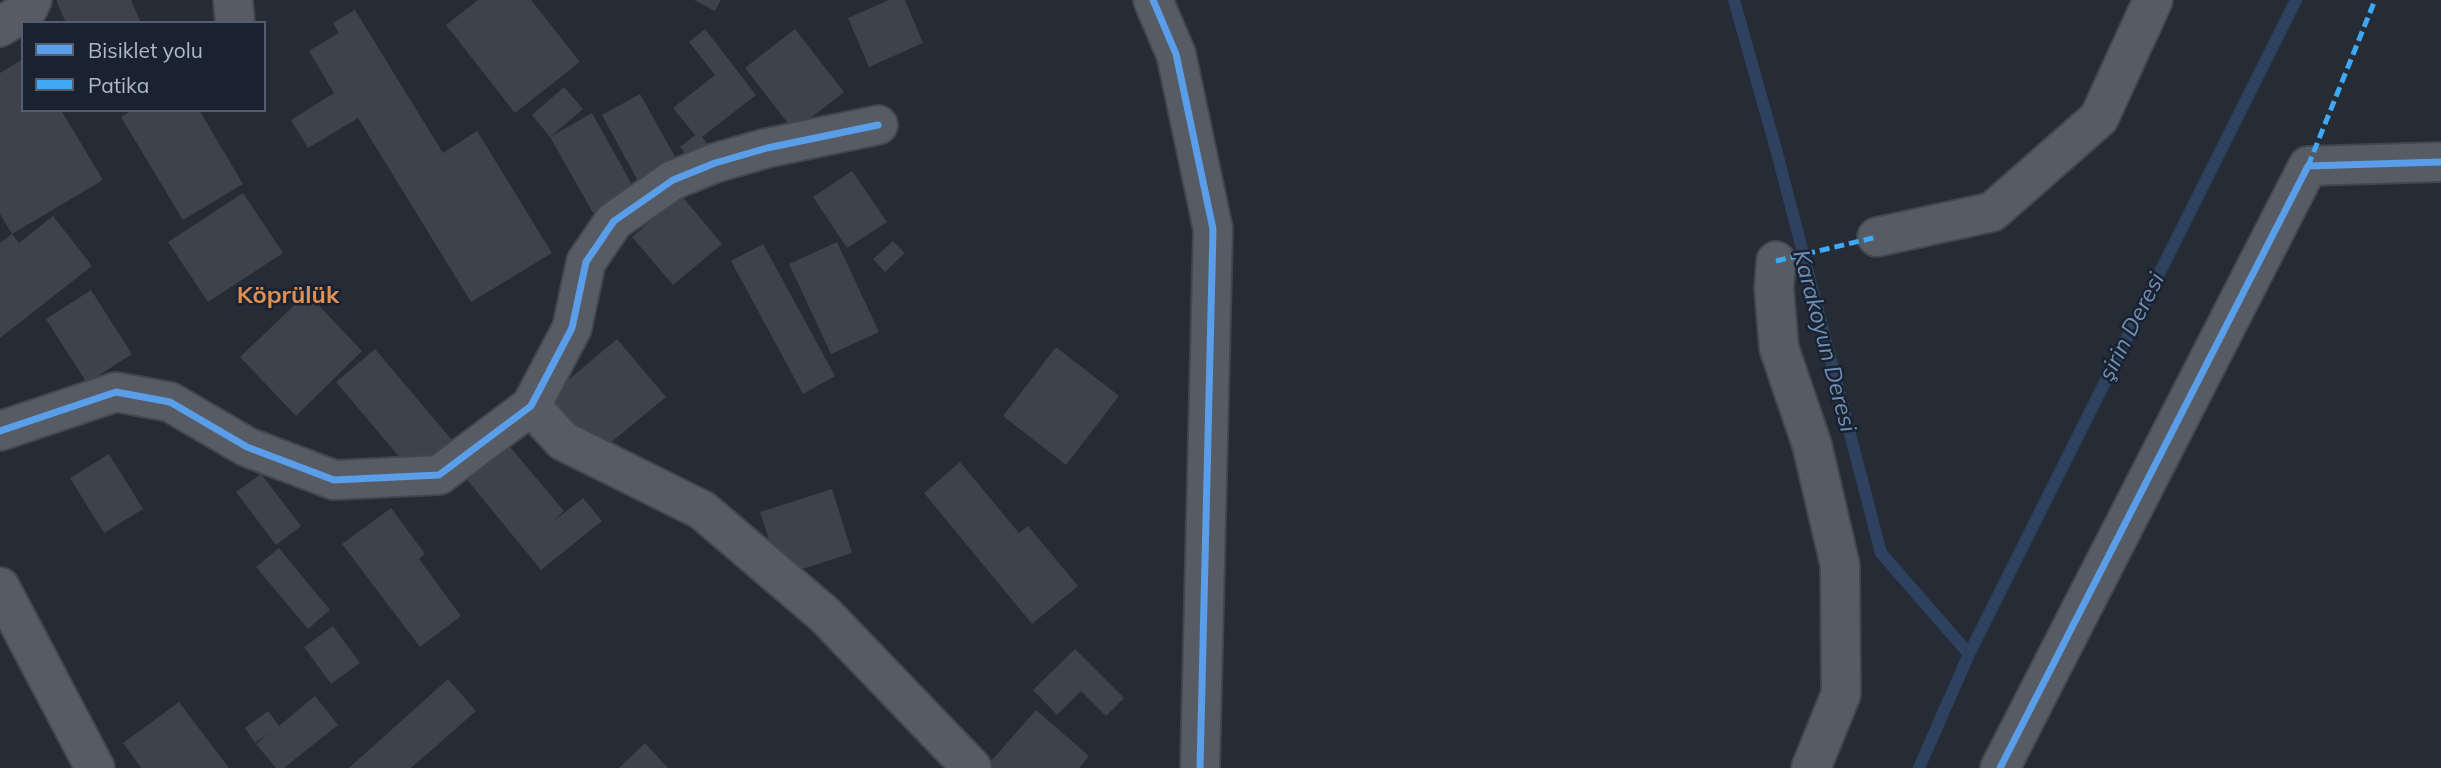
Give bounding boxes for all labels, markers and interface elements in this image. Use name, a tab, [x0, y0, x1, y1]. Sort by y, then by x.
legend	[21, 21, 266, 112]
text: Bisiklet yolu	[88, 37, 203, 63]
text: Patika	[88, 72, 149, 98]
water label: Karakoyun Deresi	[1786, 247, 1862, 435]
water label: şirin Deresi	[2093, 268, 2171, 386]
district label: Köprülük	[237, 282, 339, 310]

